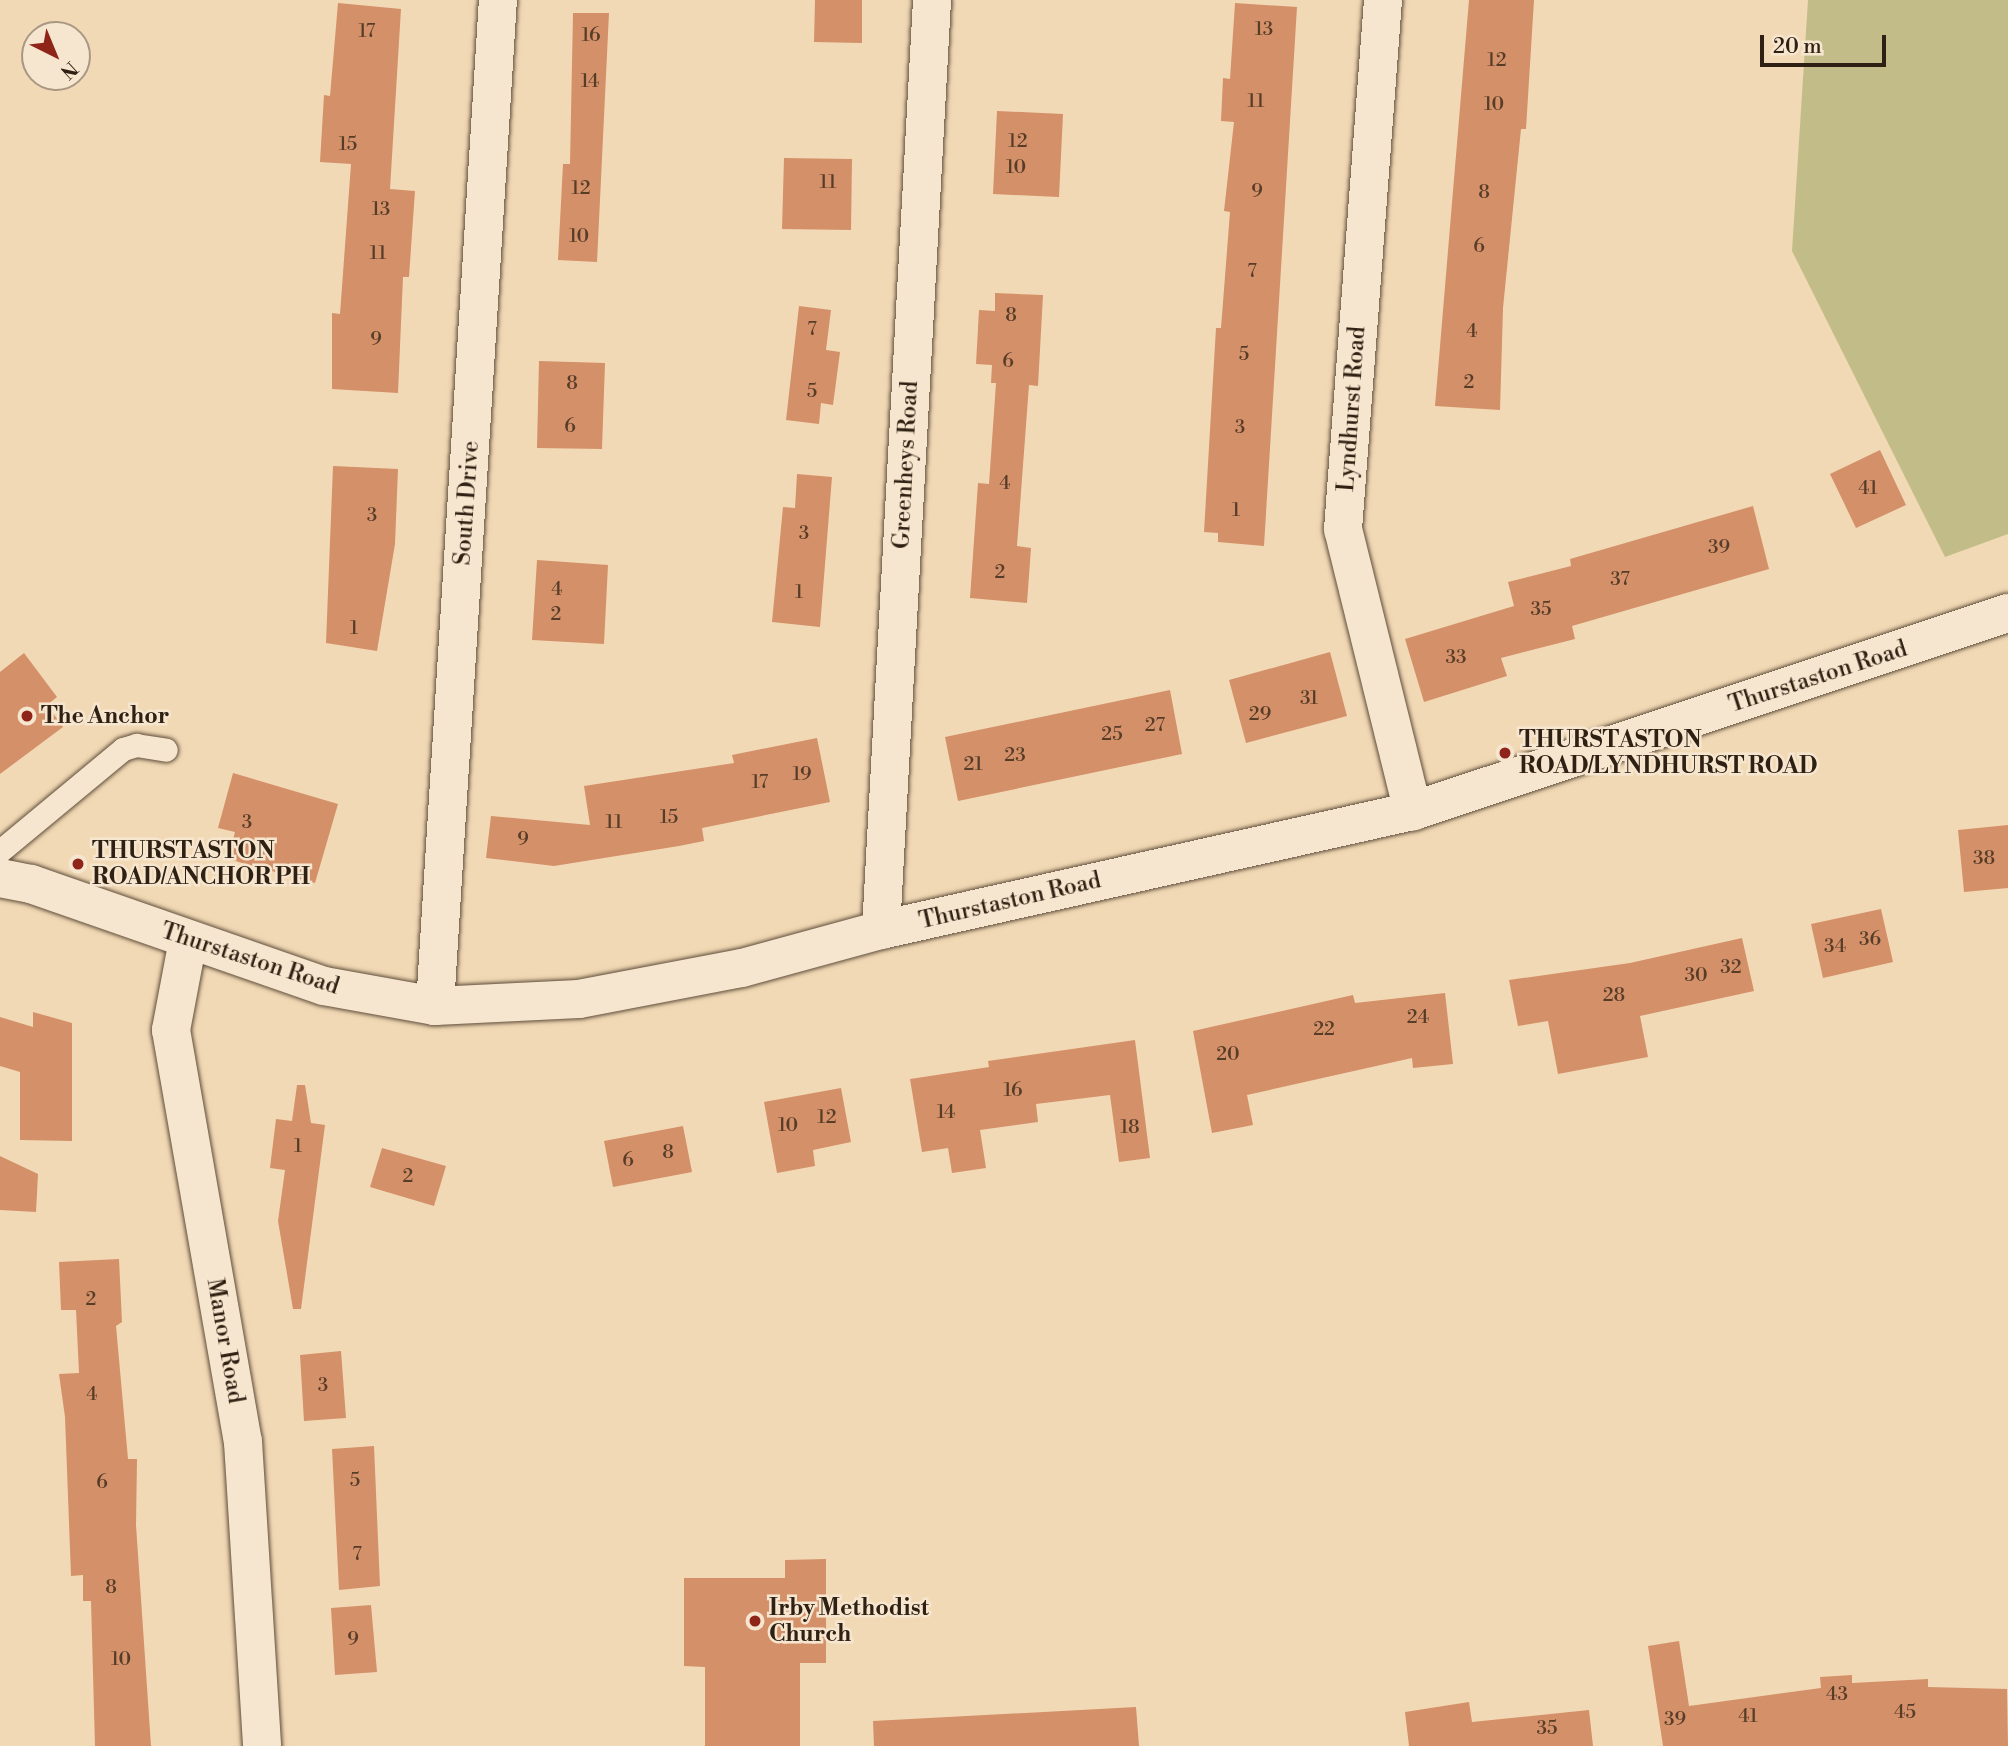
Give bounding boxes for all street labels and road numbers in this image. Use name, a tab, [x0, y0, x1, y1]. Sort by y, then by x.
street label: Lyndhurst Road	[1332, 325, 1372, 493]
street label: Greenheys Road	[888, 380, 924, 550]
street label: South Drive	[449, 440, 485, 566]
street label: Thurstaston Road	[1725, 635, 1911, 719]
street label: Thurstaston Road	[916, 867, 1104, 935]
street label: Thurstaston Road	[157, 917, 343, 1001]
street label: Manor Road	[200, 1276, 250, 1406]

